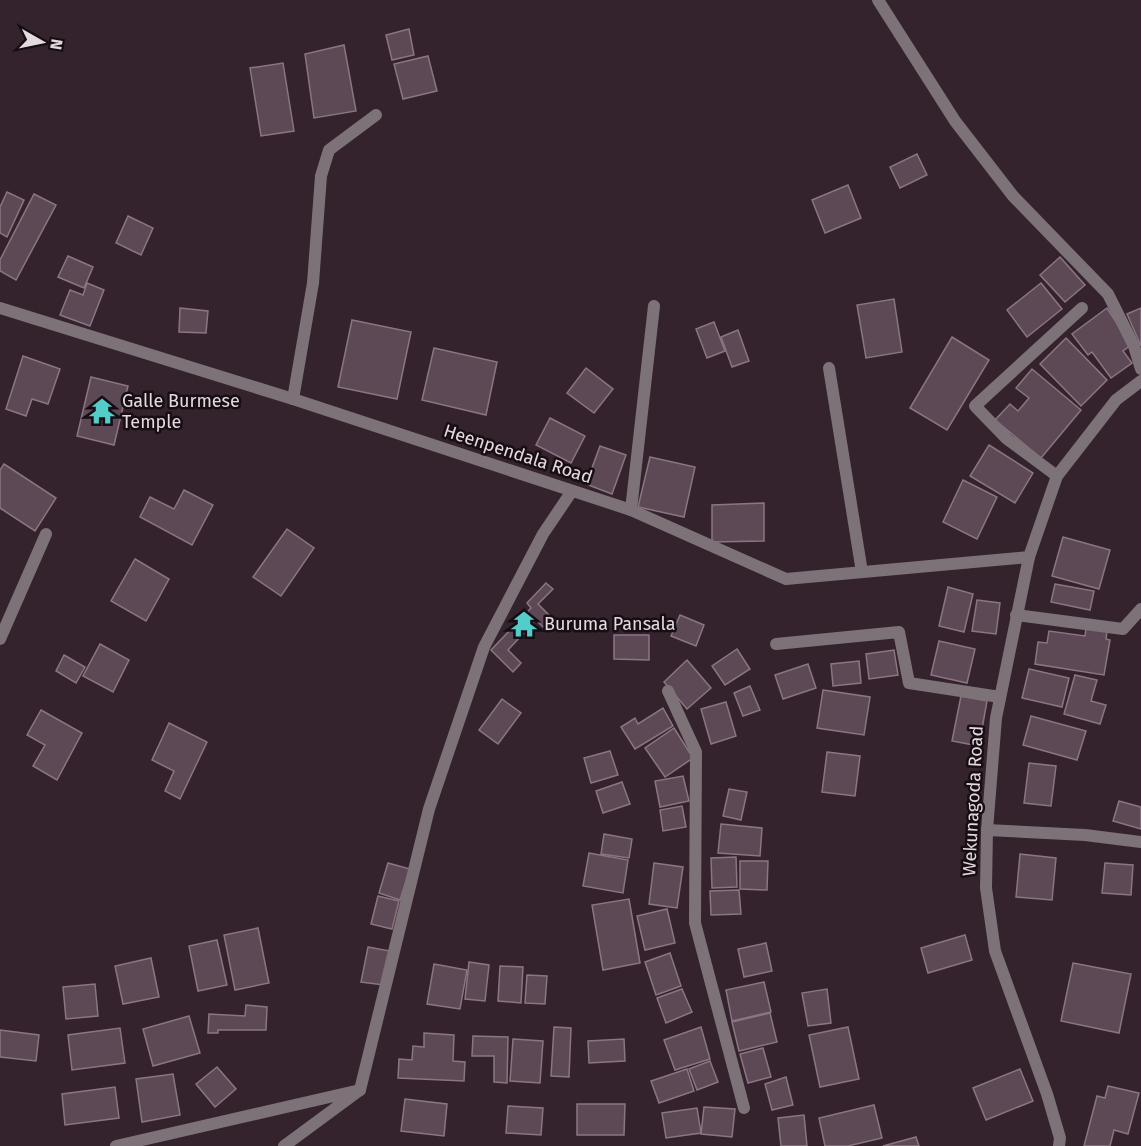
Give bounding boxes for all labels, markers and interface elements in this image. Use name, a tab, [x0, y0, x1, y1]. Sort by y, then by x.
north arrow	[12, 12, 72, 72]
text: N	[46, 38, 67, 51]
place label: Galle Burmese Temple	[122, 390, 240, 433]
temple icon: Galle Burmese Temple	[87, 396, 117, 426]
street label: Heenpendala Road	[441, 420, 595, 488]
temple icon: Buruma Pansala	[509, 609, 539, 639]
place label: Buruma Pansala	[544, 613, 675, 635]
street label: Wekunagoda Road	[958, 725, 988, 877]

